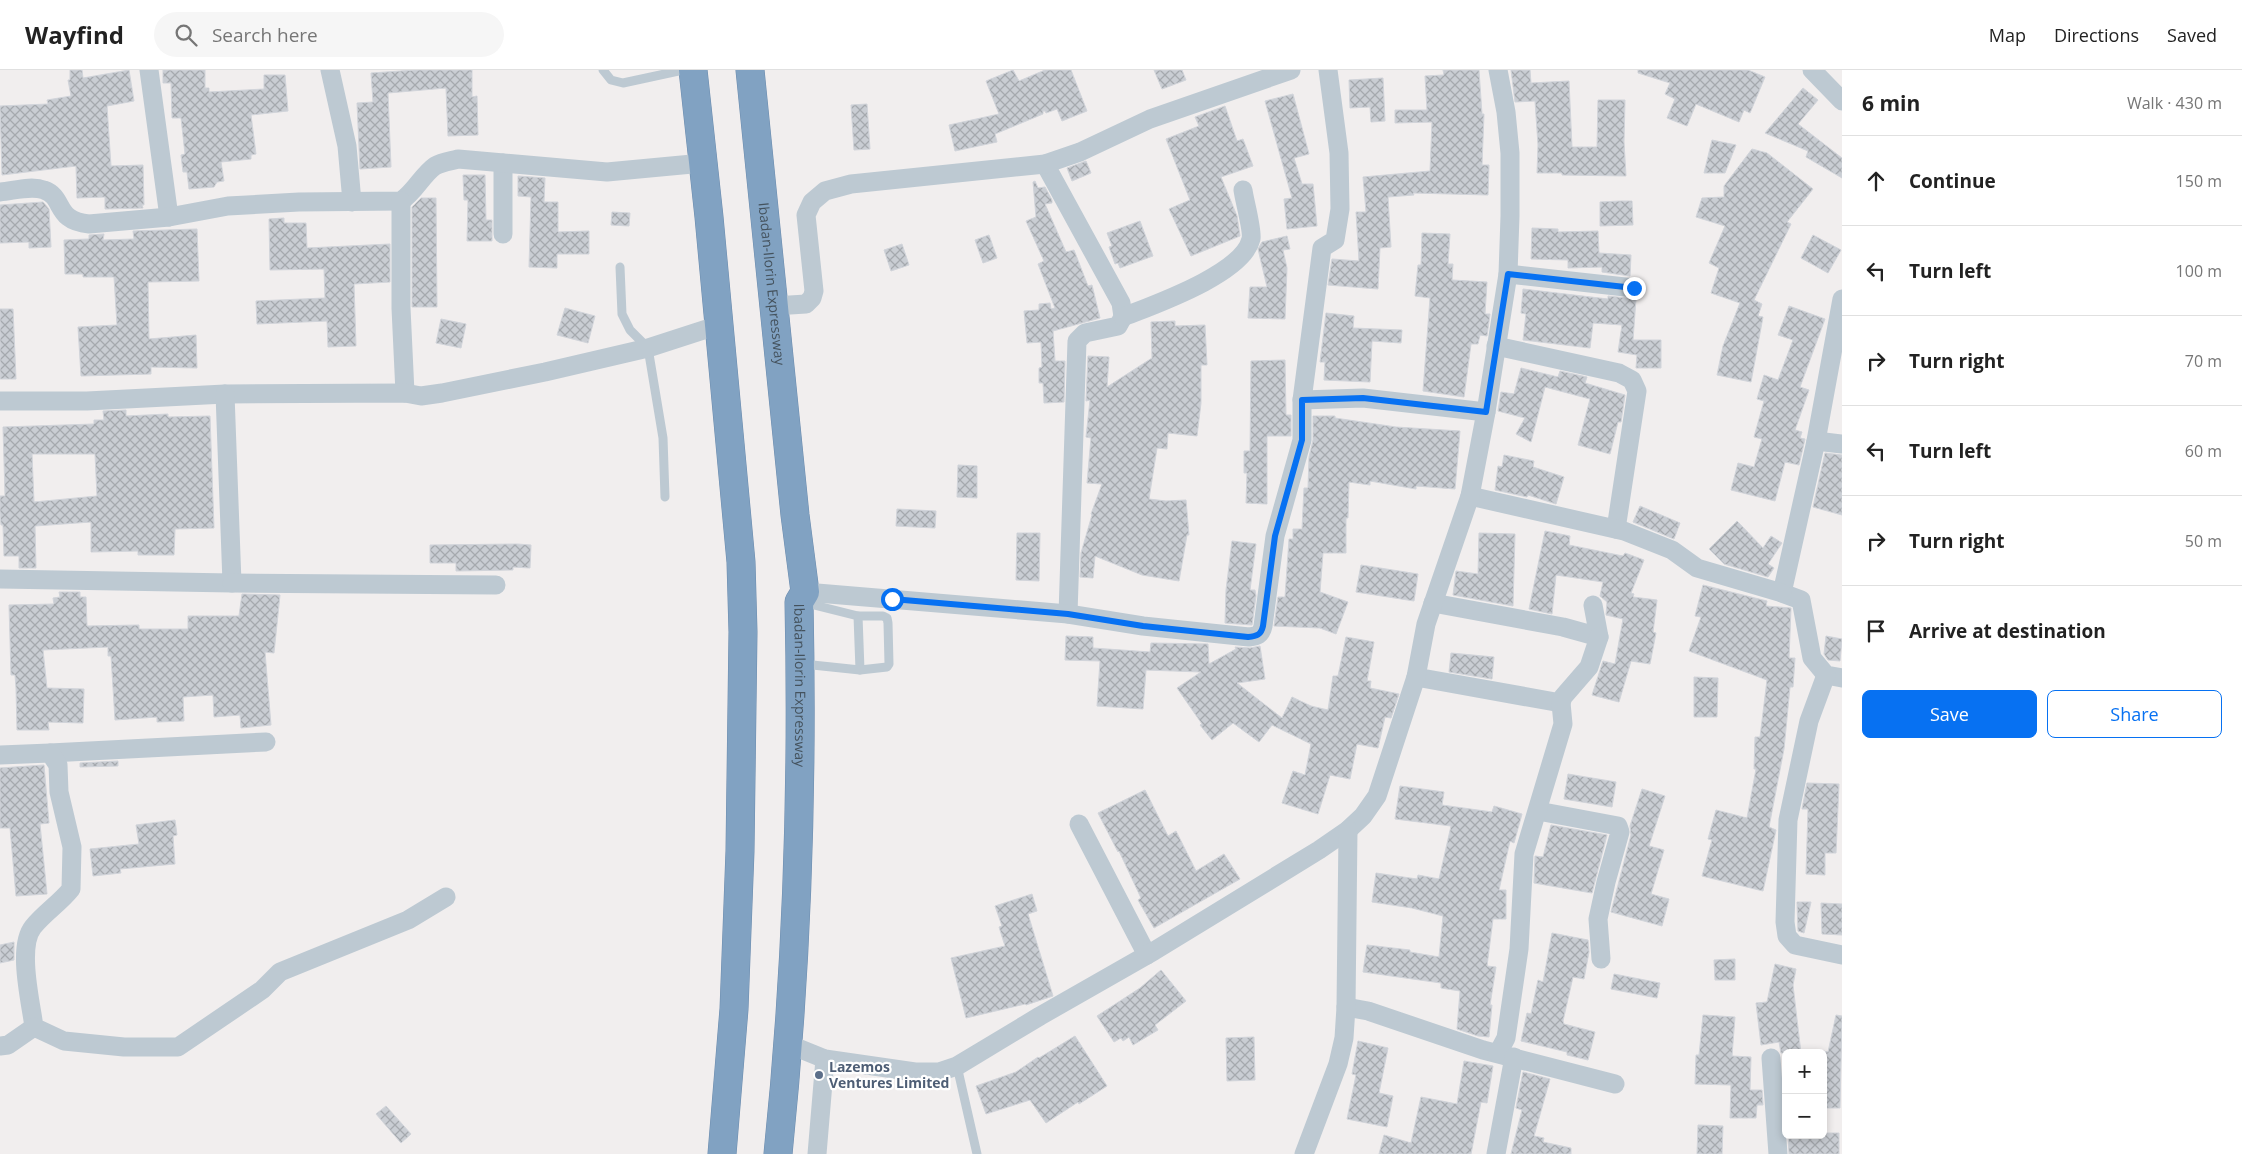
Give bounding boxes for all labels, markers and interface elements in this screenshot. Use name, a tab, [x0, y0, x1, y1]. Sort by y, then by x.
search box	[154, 12, 504, 57]
text: Wayfind	[25, 18, 124, 51]
icon: search	[172, 21, 200, 49]
text: Search here	[212, 22, 318, 48]
text: Map	[1989, 23, 2026, 47]
text: Directions	[2054, 23, 2139, 47]
text: Saved	[2167, 23, 2217, 47]
text: 6 min	[1862, 89, 1920, 117]
text: Walk · 430 m	[2127, 92, 2222, 114]
icon: ahead	[1862, 167, 1890, 195]
text: Continue	[1909, 168, 1996, 194]
text: 150 m	[2176, 170, 2222, 192]
street label: Ibadan-Ilorin Expressway	[754, 202, 790, 367]
icon: left	[1862, 257, 1890, 285]
text: Turn left	[1909, 258, 1991, 284]
text: 100 m	[2176, 260, 2222, 282]
route end	[1623, 277, 1646, 300]
icon: right	[1862, 347, 1890, 375]
text: Turn right	[1909, 348, 2004, 374]
text: 70 m	[2185, 350, 2222, 372]
icon: left	[1862, 437, 1890, 465]
text: Turn left	[1909, 438, 1991, 464]
text: 60 m	[2185, 440, 2222, 462]
icon: right	[1862, 527, 1890, 555]
text: Turn right	[1909, 528, 2004, 554]
text: 50 m	[2185, 530, 2222, 552]
route start	[881, 588, 904, 611]
street label: Ibadan-Ilorin Expressway	[790, 603, 810, 768]
icon: arrive	[1862, 617, 1890, 645]
text: Arrive at destination	[1909, 618, 2106, 644]
button: Save	[1862, 690, 2037, 738]
button: Share	[2047, 690, 2222, 738]
map controls	[1782, 1049, 1827, 1139]
button: +	[1782, 1049, 1827, 1094]
place label: Lazemos Ventures Limited	[829, 1057, 949, 1092]
marker: Lazemos Ventures Limited	[813, 1069, 825, 1081]
button: −	[1782, 1094, 1827, 1139]

